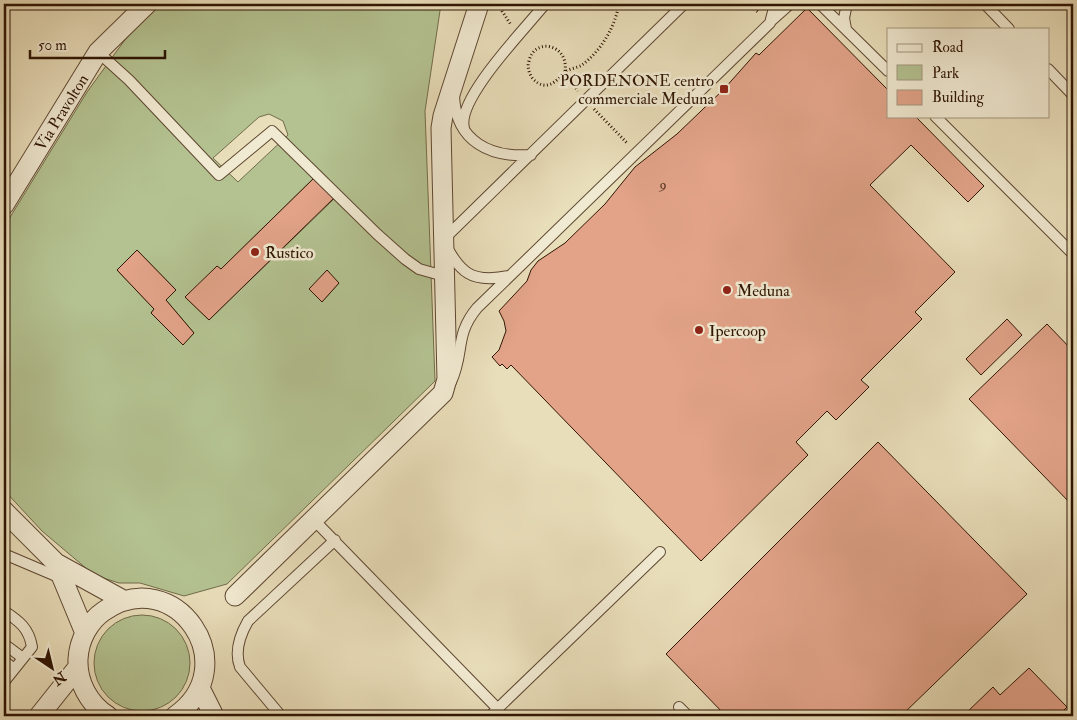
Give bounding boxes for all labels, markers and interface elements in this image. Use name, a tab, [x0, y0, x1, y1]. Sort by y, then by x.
scale bar	[30, 28, 165, 60]
legend	[887, 28, 1050, 118]
text: 50 m	[38, 36, 67, 55]
text: Road	[932, 38, 964, 57]
text: Park	[932, 64, 959, 83]
street label: Via Pravolton	[30, 71, 93, 154]
place label: PORDENONE centro commerciale Meduna	[560, 71, 714, 109]
marker: PORDENONE centro commerciale Meduna	[718, 83, 730, 95]
text: Building	[932, 88, 984, 107]
house number: 9	[658, 176, 667, 193]
place label: Rustico	[265, 243, 314, 263]
marker: Rustico	[249, 246, 261, 258]
place label: Meduna	[737, 281, 790, 301]
marker: Meduna	[721, 284, 733, 296]
place label: Ipercoop	[709, 321, 766, 342]
marker: Ipercoop	[693, 324, 705, 336]
north arrow	[28, 642, 78, 692]
text: N	[49, 667, 70, 689]

